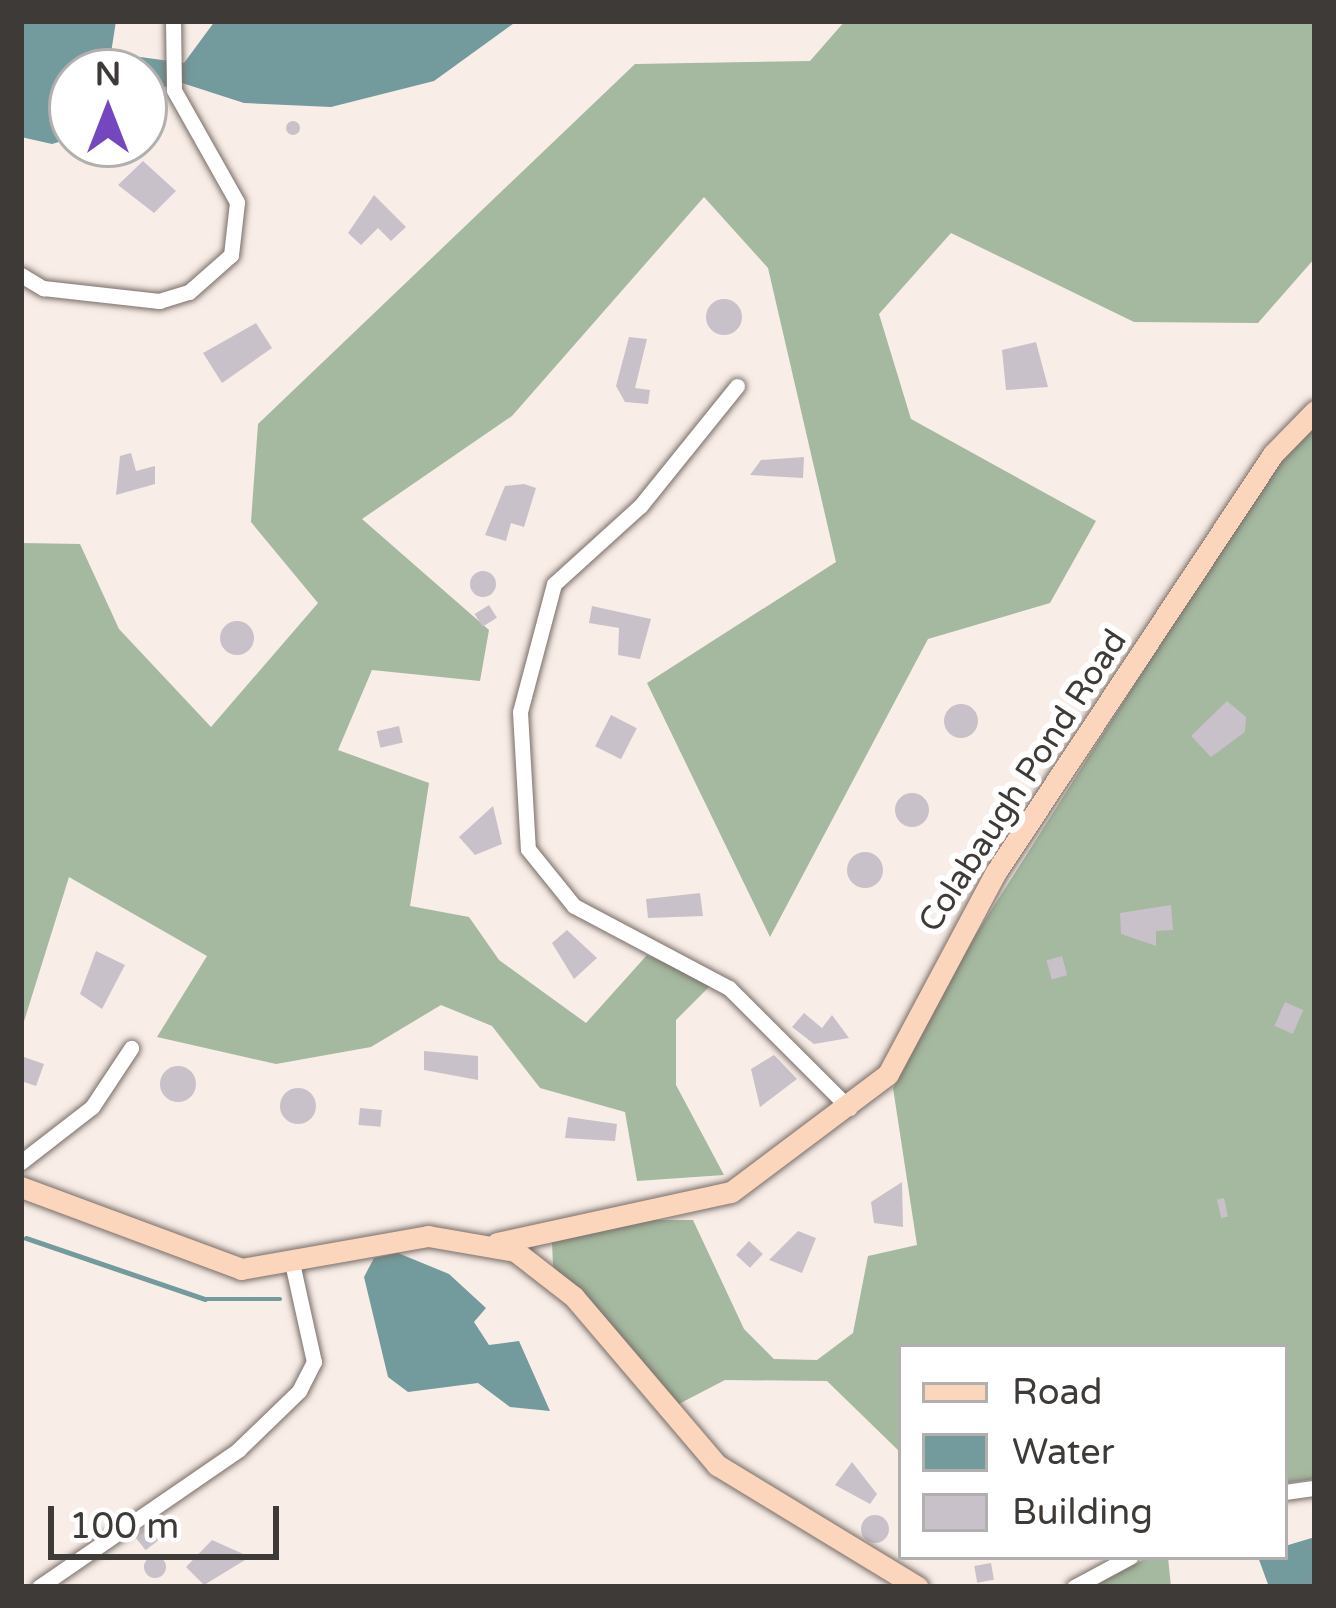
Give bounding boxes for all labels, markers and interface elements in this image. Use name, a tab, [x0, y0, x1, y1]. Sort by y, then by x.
north arrow	[48, 48, 168, 168]
text: N	[95, 55, 121, 94]
street label: Colabaugh Pond Road	[910, 622, 1136, 940]
legend	[898, 1344, 1288, 1560]
text: Road	[1012, 1371, 1102, 1414]
text: Water	[1012, 1431, 1114, 1474]
scale bar	[54, 1482, 285, 1556]
text: Building	[1012, 1491, 1153, 1534]
text: 100 m	[69, 1505, 179, 1548]

